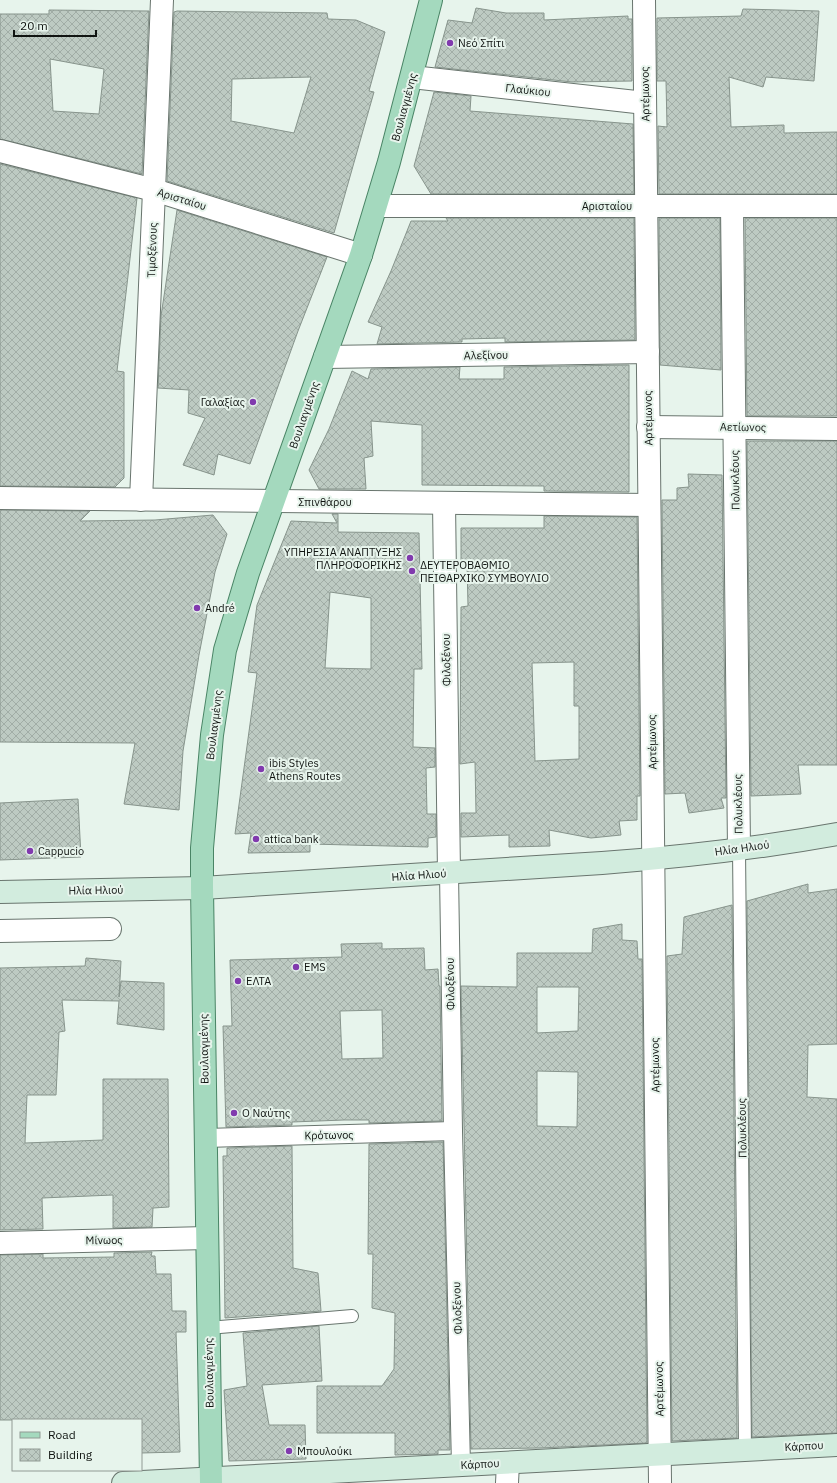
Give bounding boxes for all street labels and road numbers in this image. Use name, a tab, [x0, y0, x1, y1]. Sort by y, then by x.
street label: Αρτέμωνος	[638, 66, 652, 122]
street label: Βουλιαγμένης	[388, 71, 420, 143]
street label: Γλαύκιου	[505, 81, 551, 99]
street label: Αρισταίου	[156, 185, 208, 213]
street label: Αρισταίου	[582, 199, 632, 213]
street label: Τιμοξένους	[144, 222, 160, 278]
street label: Αλεξίνου	[464, 348, 508, 362]
street label: Βουλιαγμένης	[286, 379, 322, 451]
street label: Αρτέμωνος	[641, 390, 655, 446]
street label: Αετίωνος	[720, 420, 766, 434]
street label: Πολυκλέους	[727, 450, 743, 510]
street label: Σπινθάρου	[298, 495, 352, 509]
street label: Φιλοξένου	[439, 633, 453, 687]
street label: Βουλιαγμένης	[203, 689, 225, 761]
street label: Αρτέμωνος	[645, 714, 659, 770]
street label: Πολυκλέους	[730, 774, 746, 834]
street label: Ηλία Ηλιού	[714, 837, 770, 859]
street label: Ηλία Ηλιού	[391, 866, 447, 884]
street label: Ηλία Ηλιού	[68, 883, 124, 897]
street label: Φιλοξένου	[443, 957, 457, 1011]
street label: Βουλιαγμένης	[196, 1014, 212, 1084]
street label: Αρτέμωνος	[648, 1037, 662, 1093]
street label: Πολυκλέους	[734, 1098, 750, 1158]
street label: Κρότωνος	[304, 1128, 354, 1142]
street label: Μίνωος	[85, 1233, 123, 1247]
street label: Φιλοξένου	[449, 1281, 465, 1335]
street label: Βουλιαγμένης	[201, 1338, 217, 1408]
street label: Αρτέμωνος	[652, 1361, 666, 1417]
street label: Κάρπου	[784, 1438, 824, 1454]
street label: Κάρπου	[460, 1456, 500, 1472]

